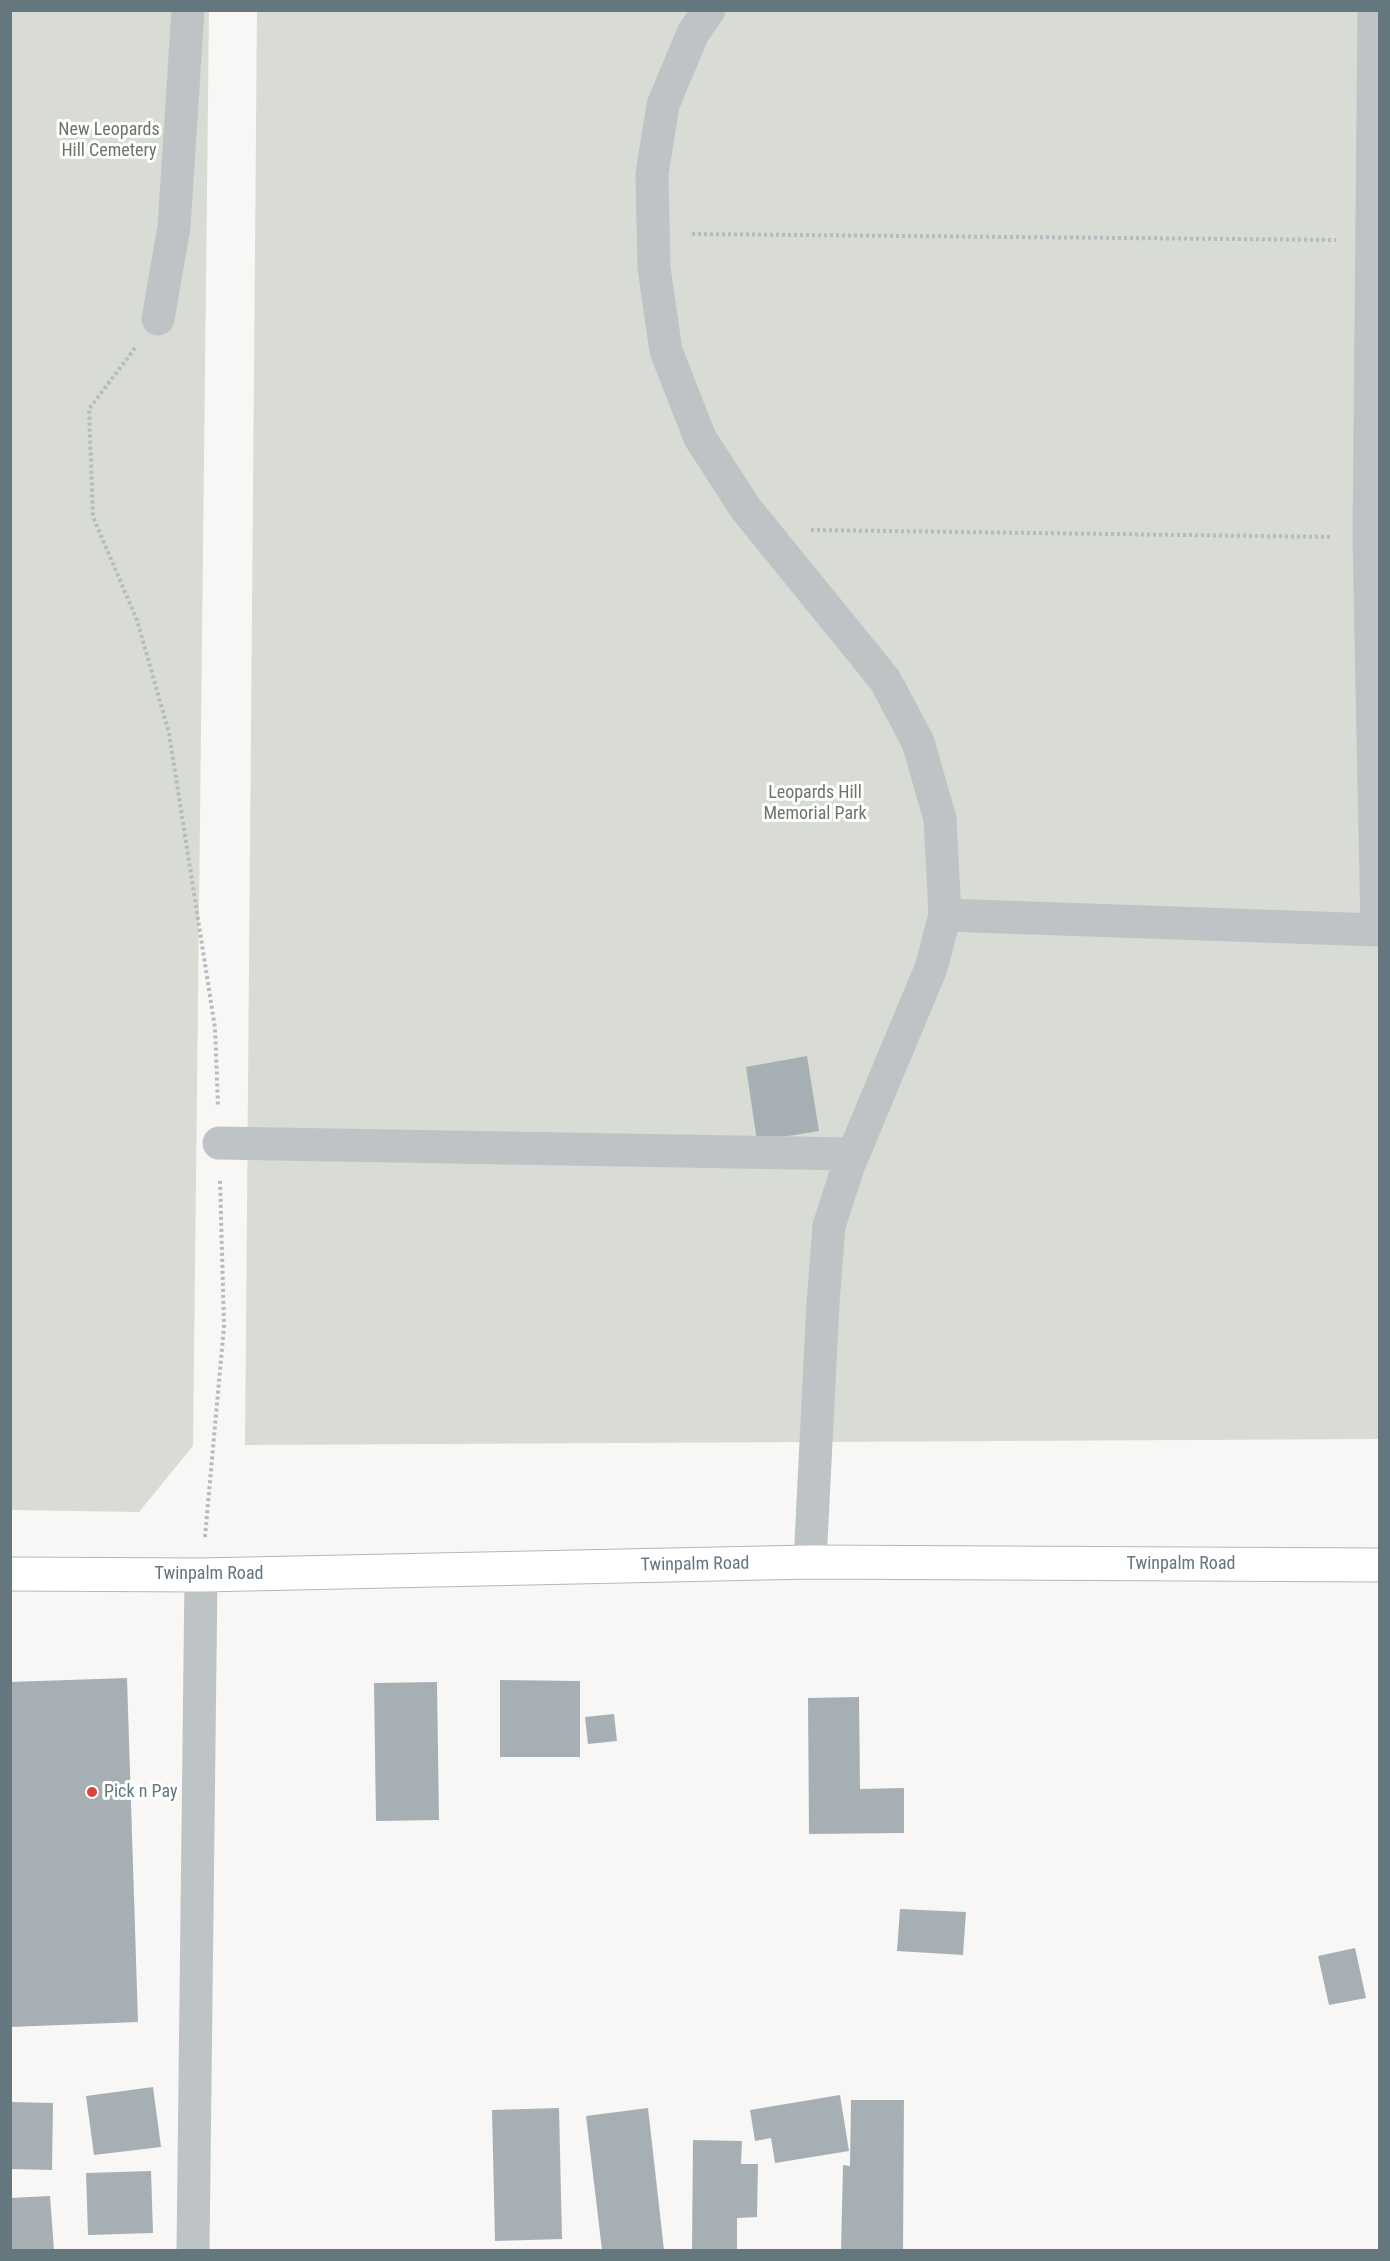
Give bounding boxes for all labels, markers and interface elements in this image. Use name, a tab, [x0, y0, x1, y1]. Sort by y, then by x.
park label: New Leopards Hill Cemetery	[58, 119, 160, 162]
park label: Leopards Hill Memorial Park	[763, 782, 867, 824]
street label: Twinpalm Road	[640, 1553, 750, 1577]
street label: Twinpalm Road	[1127, 1553, 1235, 1575]
street label: Twinpalm Road	[155, 1563, 263, 1585]
place label: Pick n Pay	[104, 1781, 177, 1803]
marker: Pick n Pay	[85, 1785, 99, 1799]

